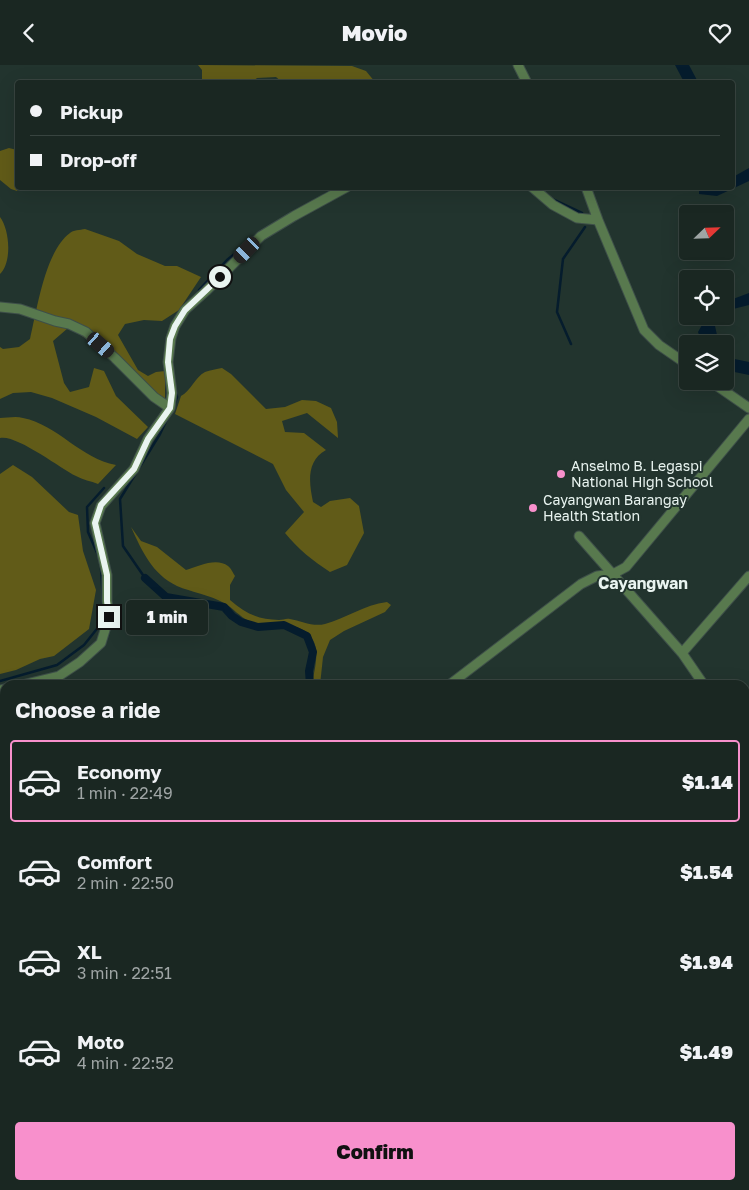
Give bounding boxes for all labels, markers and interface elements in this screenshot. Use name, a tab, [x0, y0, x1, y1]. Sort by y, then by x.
icon: back	[15, 19, 43, 47]
text: Movio	[342, 19, 407, 46]
icon: heart	[706, 19, 734, 47]
text: Pickup	[60, 100, 123, 123]
text: Drop-off	[60, 148, 137, 171]
north arrow	[679, 205, 734, 260]
map controls	[679, 205, 734, 390]
car	[231, 234, 262, 266]
route start	[209, 266, 231, 288]
button: locate	[679, 270, 734, 325]
car	[84, 329, 117, 361]
button: layers	[679, 335, 734, 390]
place label: Anselmo B. Legaspi National High School	[571, 457, 713, 490]
marker: Anselmo B. Legaspi National High School	[555, 468, 567, 480]
place label: Cayangwan Barangay Health Station	[543, 491, 687, 524]
marker: Cayangwan Barangay Health Station	[527, 502, 539, 514]
district label: Cayangwan	[598, 573, 688, 593]
callout: 1 min	[126, 599, 209, 635]
route end	[98, 606, 120, 628]
text: 1 min	[147, 607, 187, 627]
text: Choose a ride	[15, 696, 161, 723]
icon: car	[17, 759, 62, 804]
text: Economy	[77, 760, 162, 783]
text: $1.14	[682, 770, 733, 793]
text: 1 min · 22:49	[77, 783, 173, 803]
icon: car	[17, 849, 62, 894]
text: Comfort	[77, 850, 152, 873]
text: $1.54	[680, 860, 733, 883]
text: 2 min · 22:50	[77, 873, 174, 893]
icon: car	[17, 939, 62, 984]
text: XL	[77, 940, 102, 963]
text: $1.94	[680, 950, 733, 973]
text: 3 min · 22:51	[77, 963, 172, 983]
icon: car	[17, 1029, 62, 1074]
text: Moto	[77, 1030, 124, 1053]
text: $1.49	[680, 1040, 733, 1063]
text: 4 min · 22:52	[77, 1053, 174, 1073]
button: Confirm	[15, 1122, 735, 1180]

